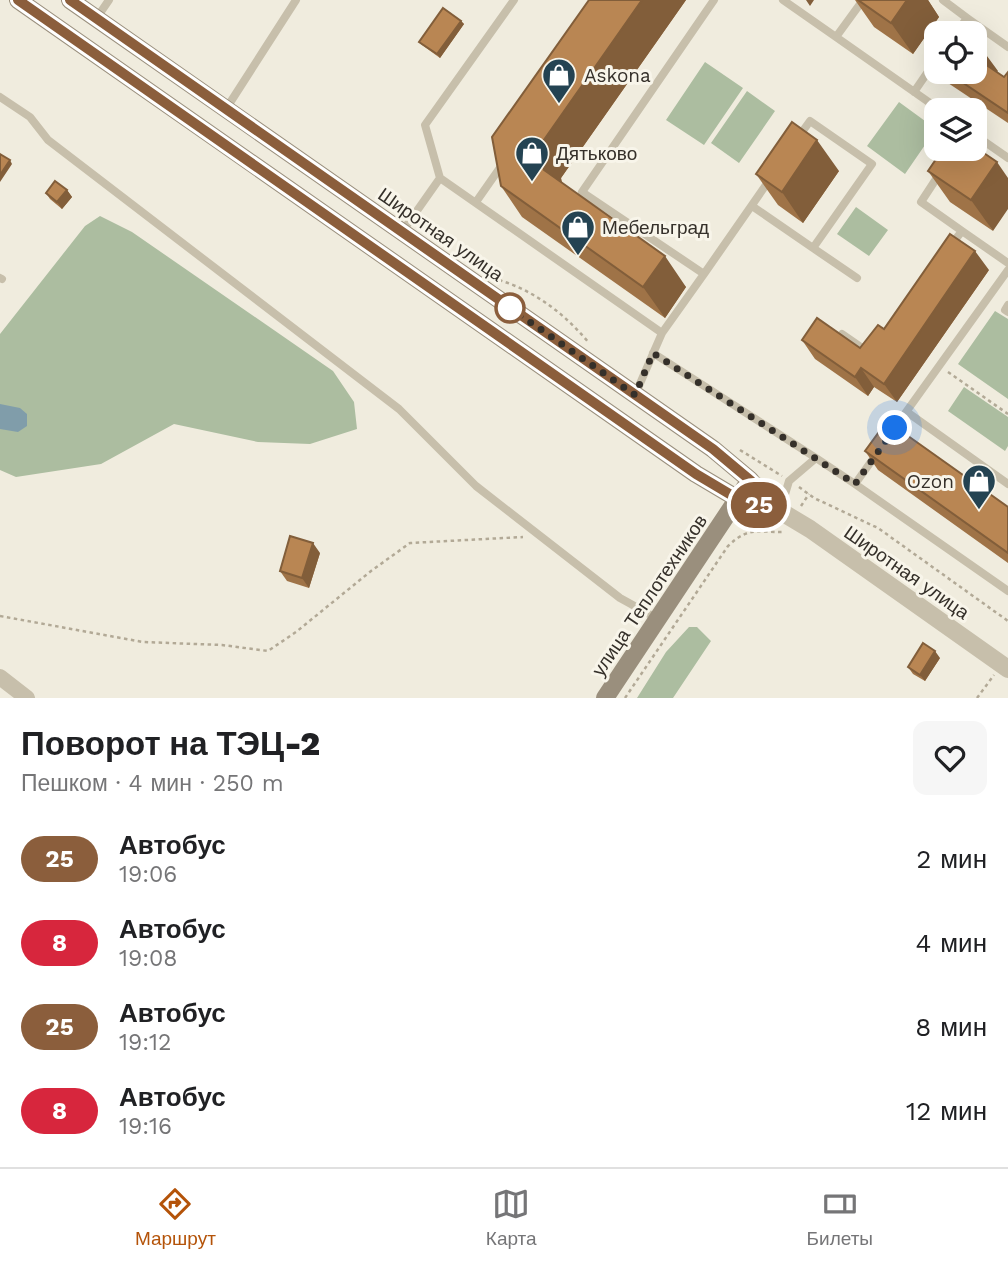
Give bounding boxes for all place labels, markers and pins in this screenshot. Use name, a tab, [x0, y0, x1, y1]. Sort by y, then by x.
shop icon: Askona	[540, 56, 578, 105]
place label: Askona	[584, 64, 651, 87]
shop icon: Дятьково	[513, 134, 551, 183]
place label: Дятьково	[556, 142, 637, 165]
shop icon: Мебельград	[559, 208, 597, 257]
place label: Мебельград	[602, 216, 709, 239]
unlabelled marker	[495, 293, 525, 323]
shop icon: Ozon	[960, 462, 998, 511]
place label: Ozon	[907, 470, 954, 493]

